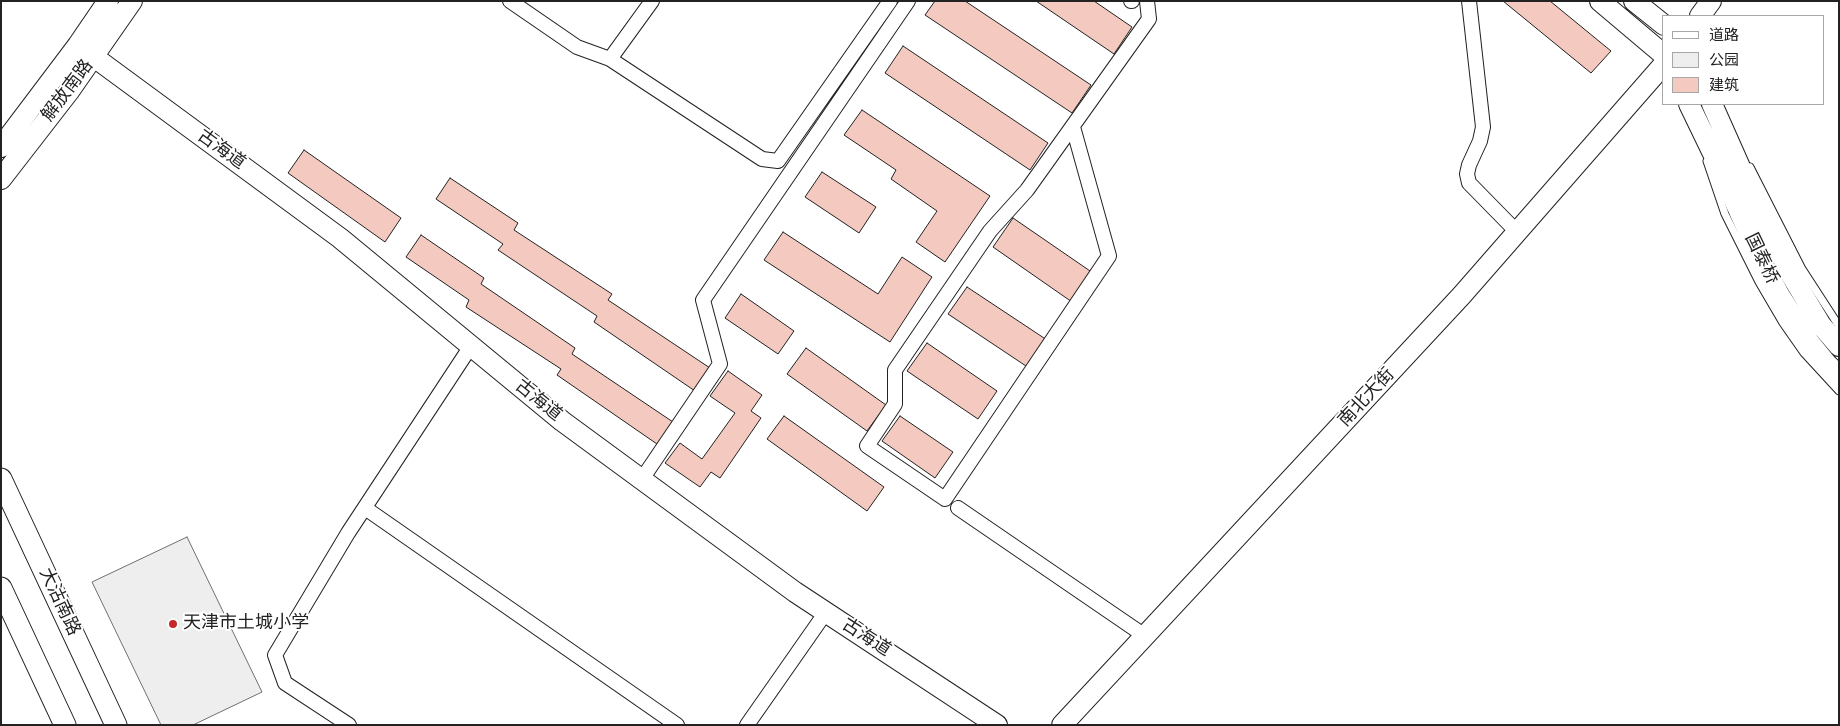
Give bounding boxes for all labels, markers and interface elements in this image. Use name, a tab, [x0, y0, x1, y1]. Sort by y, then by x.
legend	[1662, 15, 1825, 105]
text: 道路	[1709, 24, 1739, 46]
text: 公园	[1709, 49, 1739, 71]
street label: 解放南路	[38, 56, 98, 126]
text: 建筑	[1709, 74, 1739, 96]
street label: 古海道	[193, 125, 249, 175]
street label: 国泰桥	[1739, 230, 1783, 288]
street label: 南北大街	[1335, 364, 1399, 432]
street label: 古海道	[510, 376, 566, 426]
street label: 大沽南路	[34, 565, 84, 639]
place label: 天津市土城小学	[183, 613, 309, 635]
street label: 古海道	[837, 614, 895, 662]
marker: 天津市土城小学	[167, 618, 179, 630]

